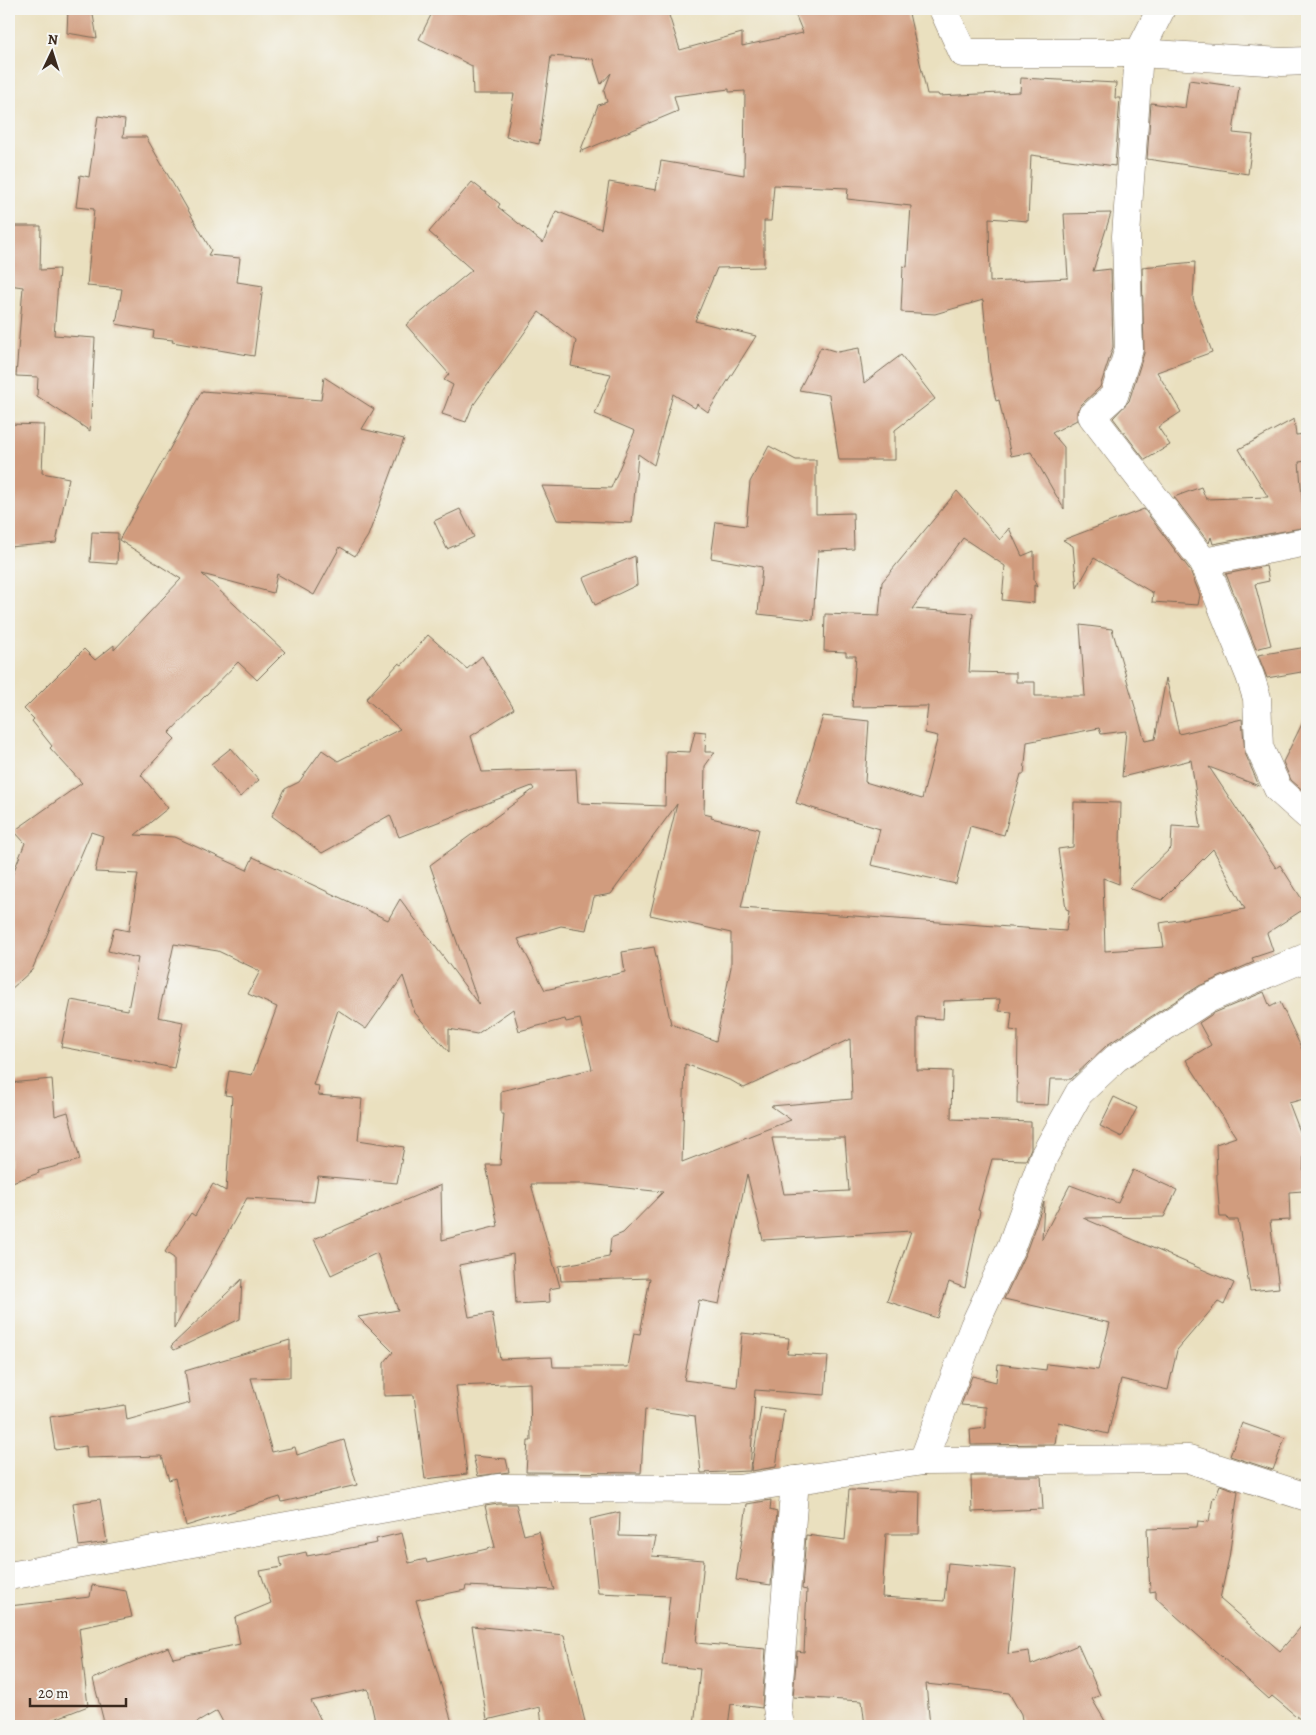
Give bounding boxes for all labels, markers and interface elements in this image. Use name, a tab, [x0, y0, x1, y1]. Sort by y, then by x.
north arrow	[28, 28, 78, 78]
text: N	[47, 30, 59, 49]
scale bar	[30, 1675, 126, 1707]
text: 20 m	[38, 1683, 69, 1703]

